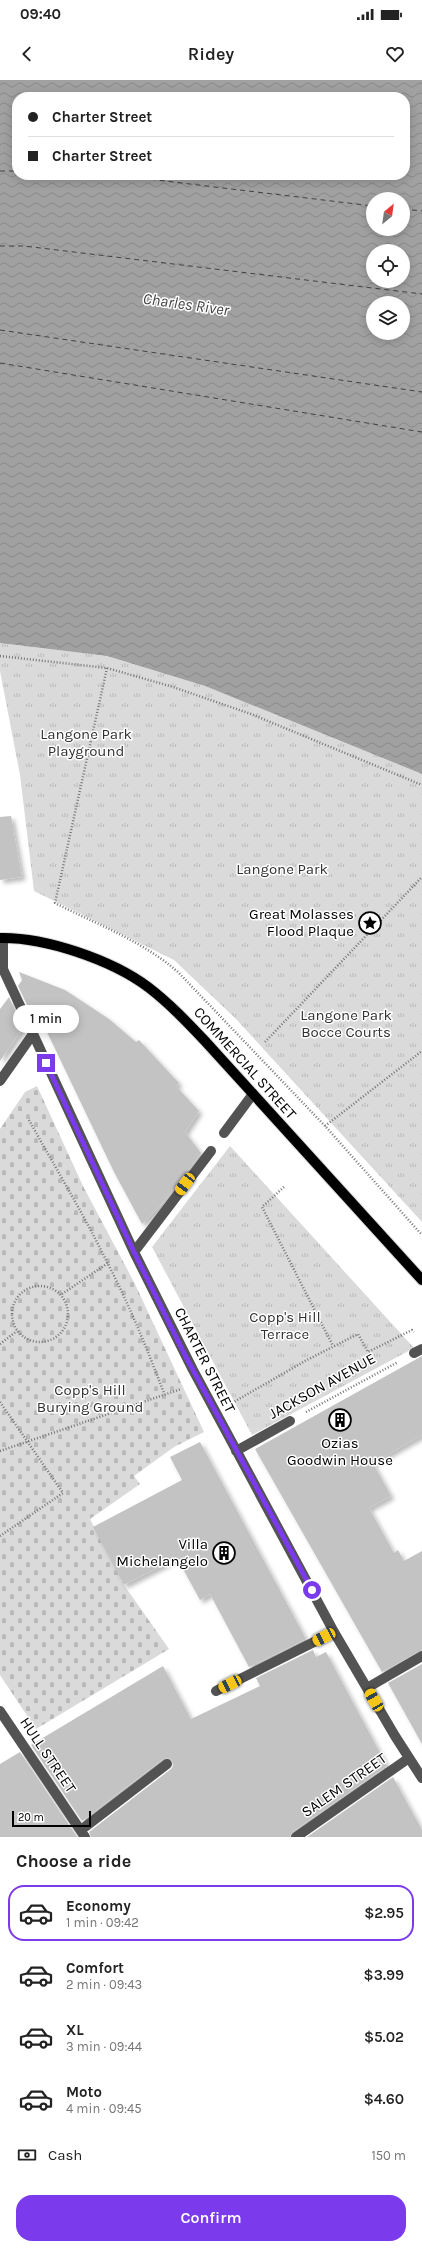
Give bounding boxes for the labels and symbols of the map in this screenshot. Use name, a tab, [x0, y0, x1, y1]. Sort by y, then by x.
north arrow	[366, 192, 410, 236]
water label: Charles River	[142, 289, 231, 320]
park label: Langone Park Playground	[40, 725, 132, 760]
park label: Langone Park	[236, 860, 328, 878]
place label: Great Molasses Flood Plaque	[249, 905, 354, 940]
place icon: Great Molasses Flood Plaque	[357, 910, 383, 936]
street label: COMMERCIAL STREET	[190, 1003, 300, 1123]
callout: 1 min	[13, 1005, 79, 1033]
park label: Langone Park Bocce Courts	[300, 1006, 392, 1041]
route end	[37, 1054, 55, 1072]
car	[173, 1171, 197, 1197]
street label: CHARTER STREET	[171, 1304, 240, 1416]
park label: Copp's Hill Terrace	[249, 1308, 321, 1343]
street label: JACKSON AVENUE	[266, 1349, 378, 1423]
park label: Copp's Hill Burying Ground	[37, 1381, 143, 1416]
building icon: Ozias Goodwin House	[327, 1407, 353, 1433]
place label: Ozias Goodwin House	[287, 1434, 393, 1469]
place label: Villa Michelangelo	[116, 1535, 208, 1570]
building icon: Villa Michelangelo	[211, 1540, 237, 1566]
route start	[303, 1581, 321, 1599]
car	[311, 1626, 337, 1648]
car	[217, 1673, 243, 1695]
car	[363, 1687, 385, 1713]
street label: HULL STREET	[16, 1714, 80, 1797]
street label: SALEM STREET	[298, 1749, 390, 1821]
scale bar	[12, 1809, 91, 1828]

